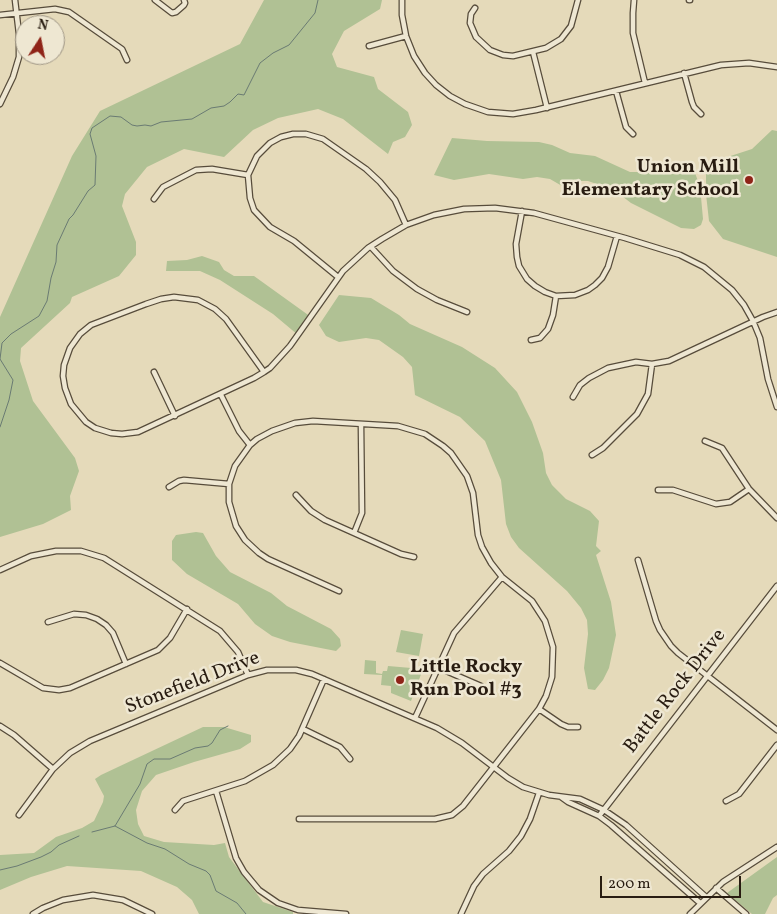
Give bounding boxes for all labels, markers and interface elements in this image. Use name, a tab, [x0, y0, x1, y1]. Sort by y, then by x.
north arrow	[15, 15, 65, 65]
text: N	[36, 15, 50, 36]
place label: Union Mill Elementary School	[561, 156, 739, 203]
marker: Union Mill Elementary School	[743, 174, 755, 186]
street label: Battle Rock Drive	[620, 625, 732, 759]
street label: Stonefield Drive	[122, 647, 264, 721]
place label: Little Rocky Run Pool #3	[410, 656, 522, 703]
marker: Little Rocky Run Pool #3	[394, 674, 406, 686]
scale bar	[602, 866, 743, 898]
text: 200 m	[608, 874, 651, 895]

